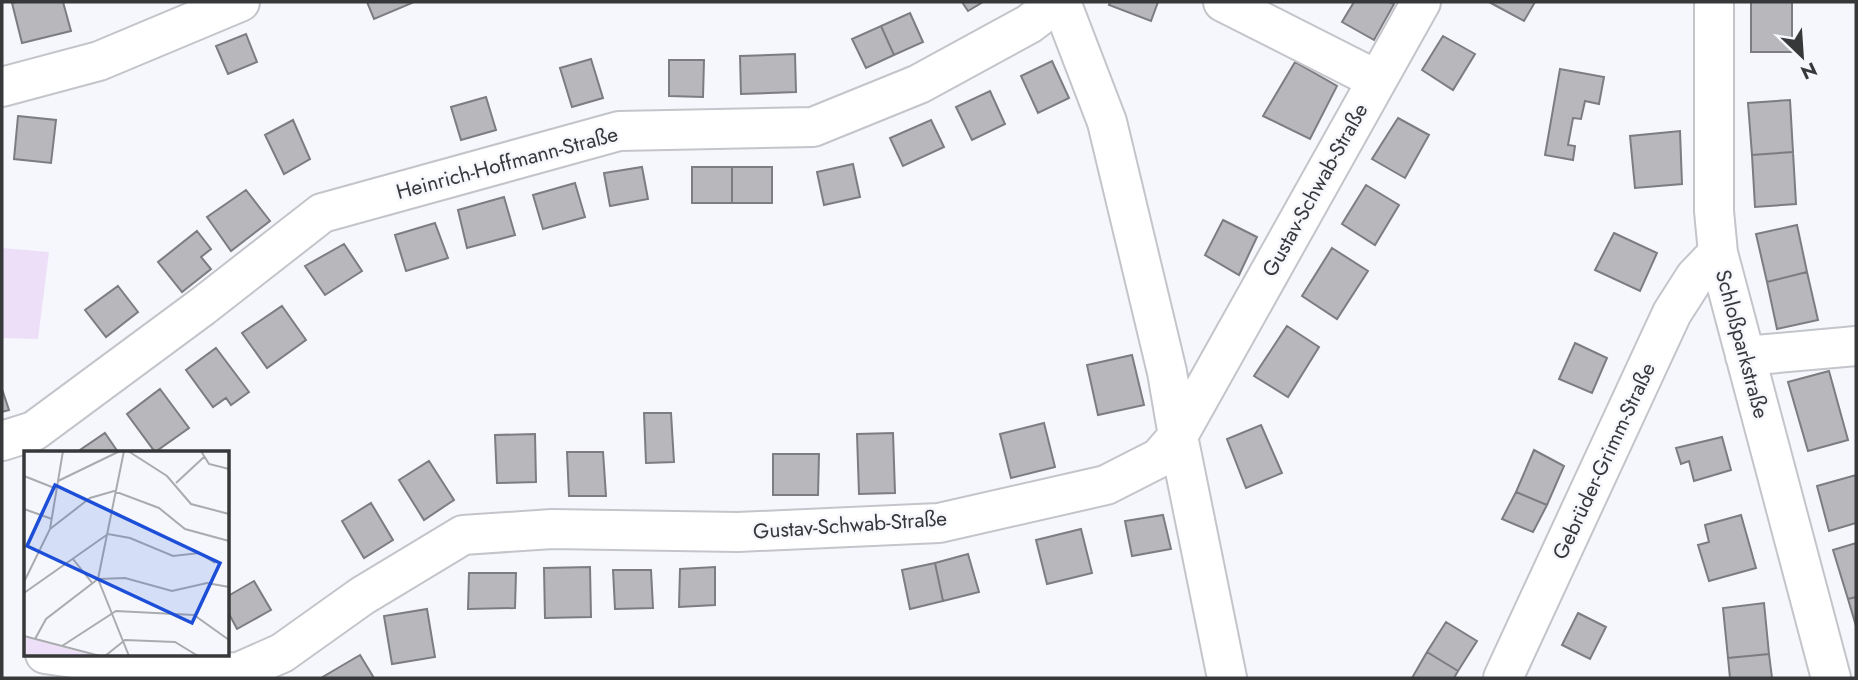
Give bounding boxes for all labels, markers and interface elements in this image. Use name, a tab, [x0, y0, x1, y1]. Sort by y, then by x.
north arrow	[1767, 21, 1837, 91]
text: N	[1796, 56, 1822, 86]
street label: Gustav-Schwab-Straße	[1255, 98, 1375, 282]
street label: Heinrich-Hoffmann-Straße	[393, 119, 621, 207]
street label: Schloßparkstraße	[1708, 266, 1776, 422]
street label: Gebrüder-Grimm-Straße	[1545, 357, 1663, 564]
inset map	[24, 451, 229, 656]
street label: Gustav-Schwab-Straße	[752, 503, 948, 547]

